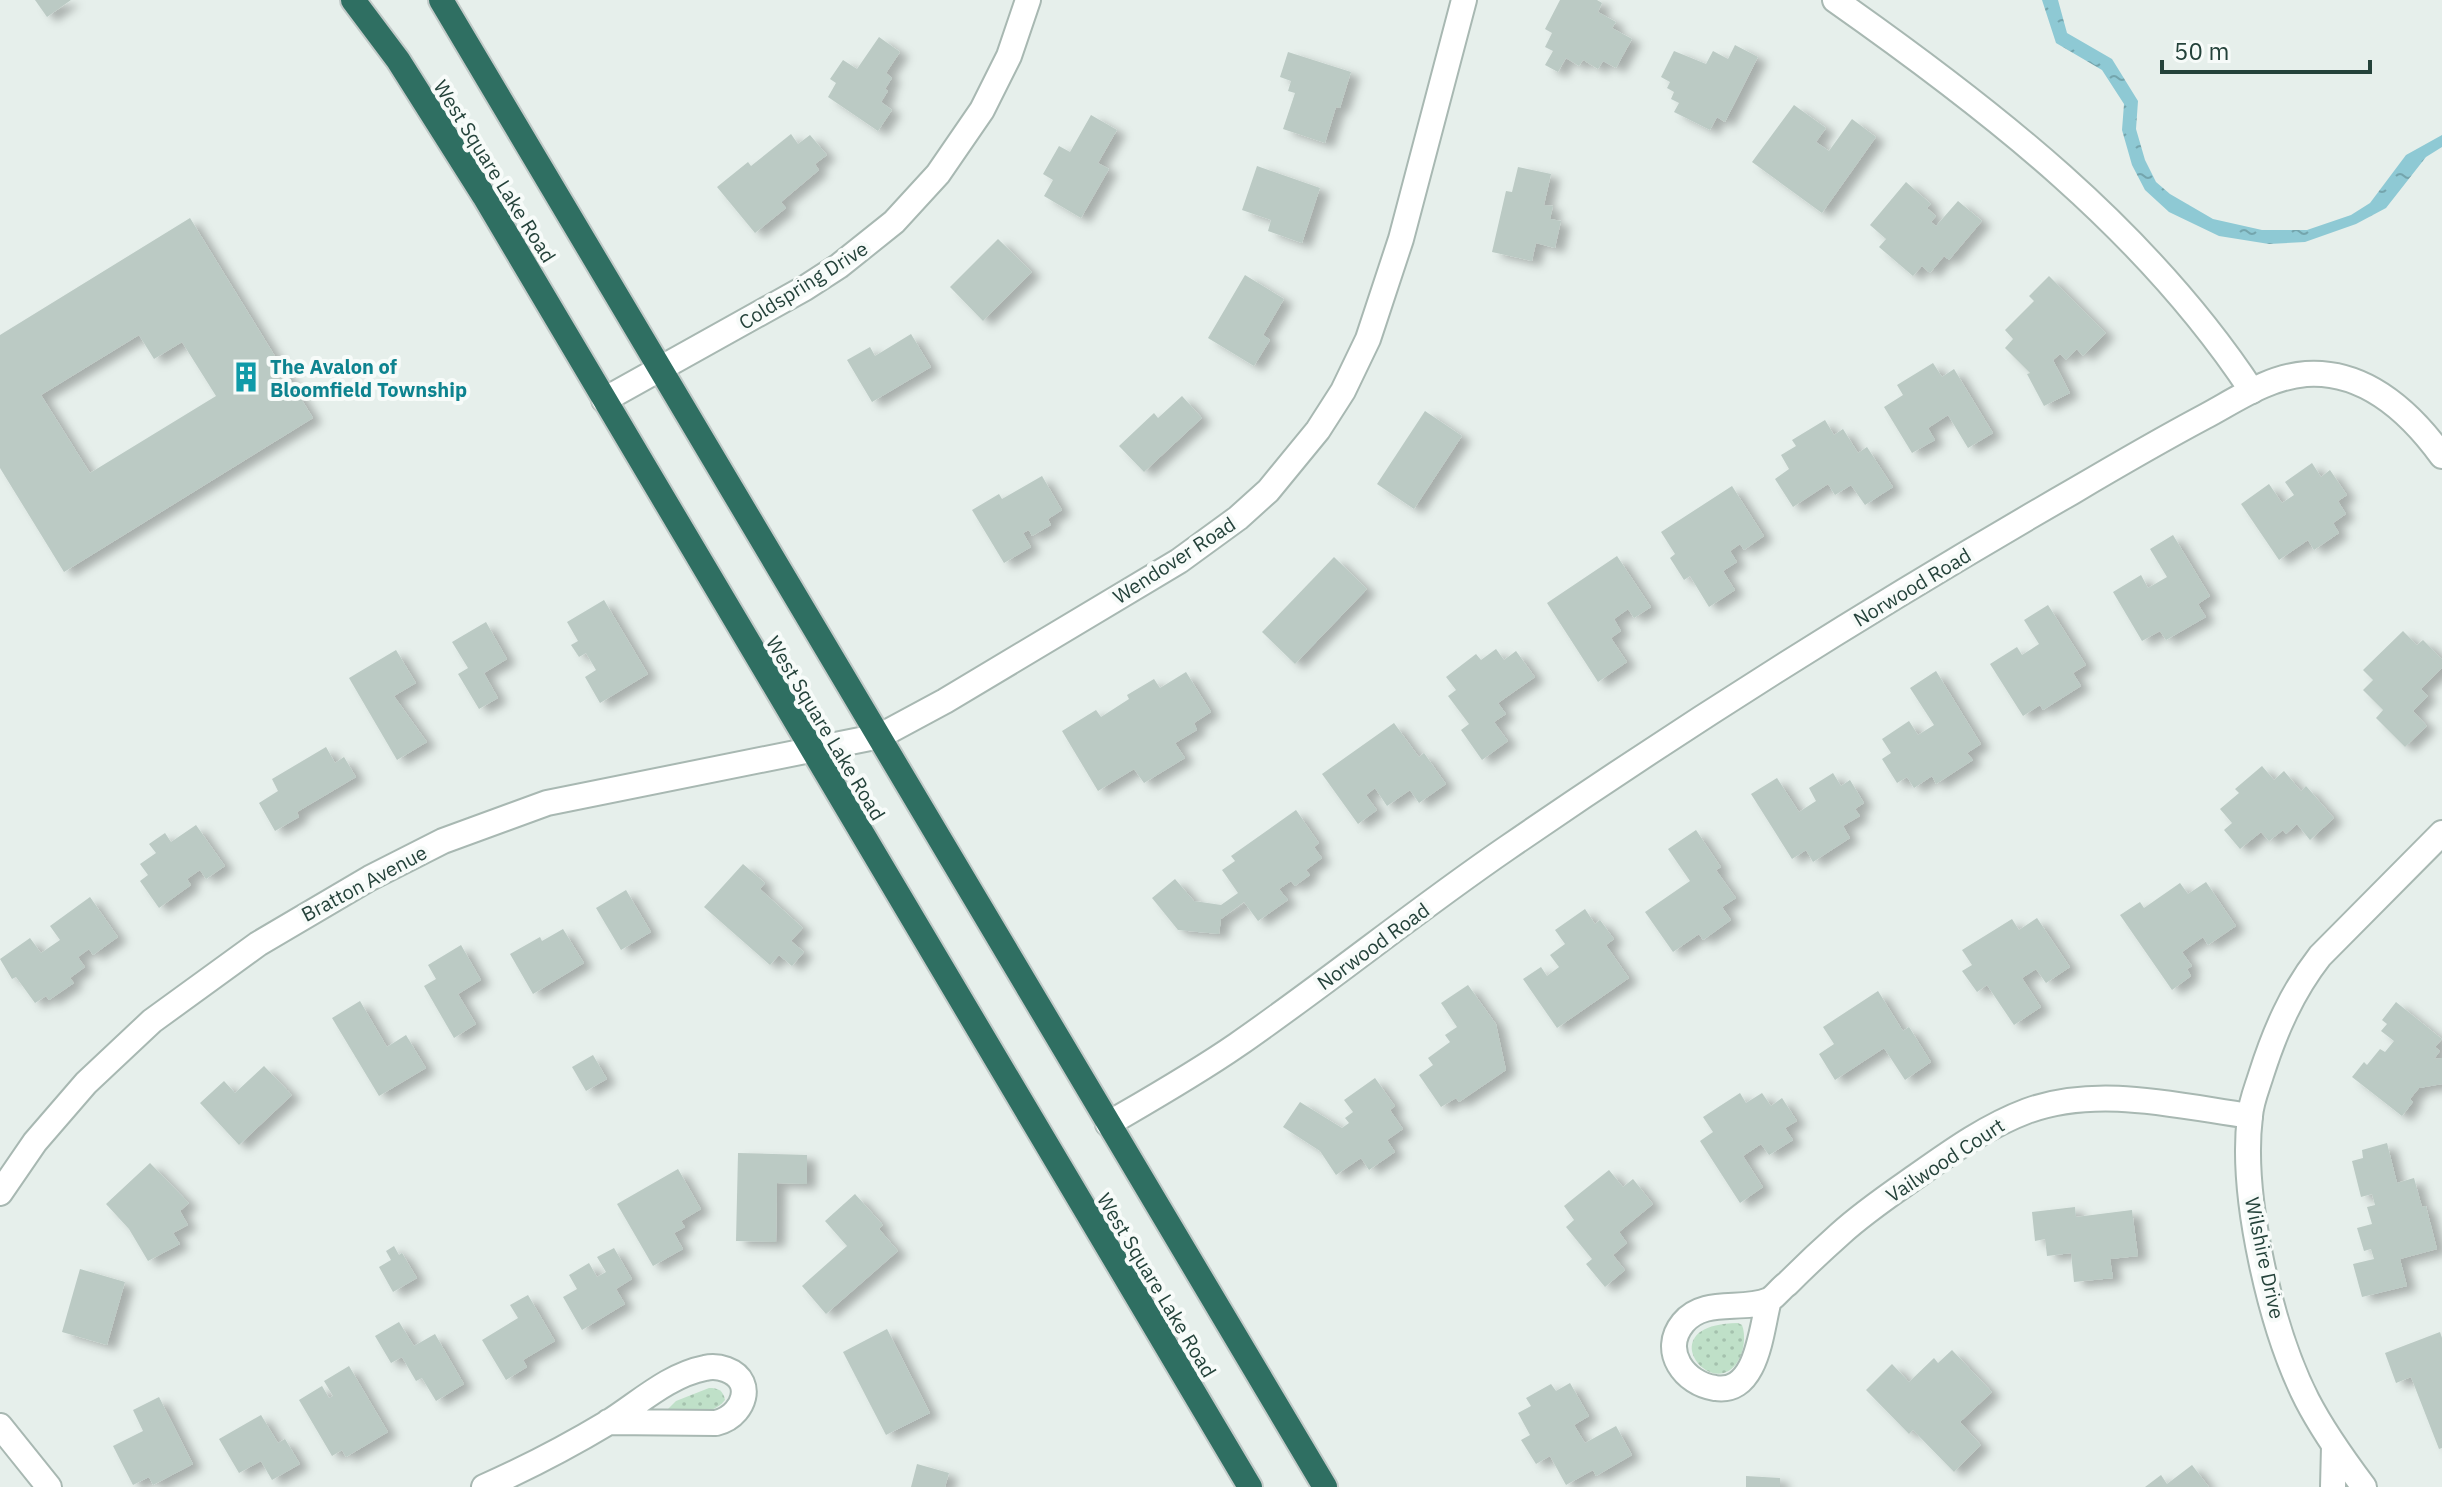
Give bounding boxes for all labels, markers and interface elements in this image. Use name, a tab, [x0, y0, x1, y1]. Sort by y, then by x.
scale bar	[2162, 24, 2370, 74]
text: 50 m	[2174, 35, 2229, 67]
street label: West Square Lake Road	[428, 75, 562, 267]
street label: Coldspring Drive	[733, 234, 873, 336]
place label: The Avalon of Bloomfield Township	[270, 353, 467, 403]
building icon: The Avalon of Bloomfield Township	[229, 360, 263, 394]
street label: Wendover Road	[1107, 510, 1241, 610]
street label: Norwood Road	[1848, 541, 1976, 633]
street label: West Square Lake Road	[760, 631, 892, 825]
street label: Bratton Avenue	[296, 838, 432, 928]
street label: Norwood Road	[1311, 896, 1435, 996]
street label: Vailwood Court	[1881, 1112, 2009, 1208]
street label: West Square Lake Road	[1091, 1188, 1223, 1382]
street label: Wilshire Drive	[2239, 1195, 2291, 1321]

